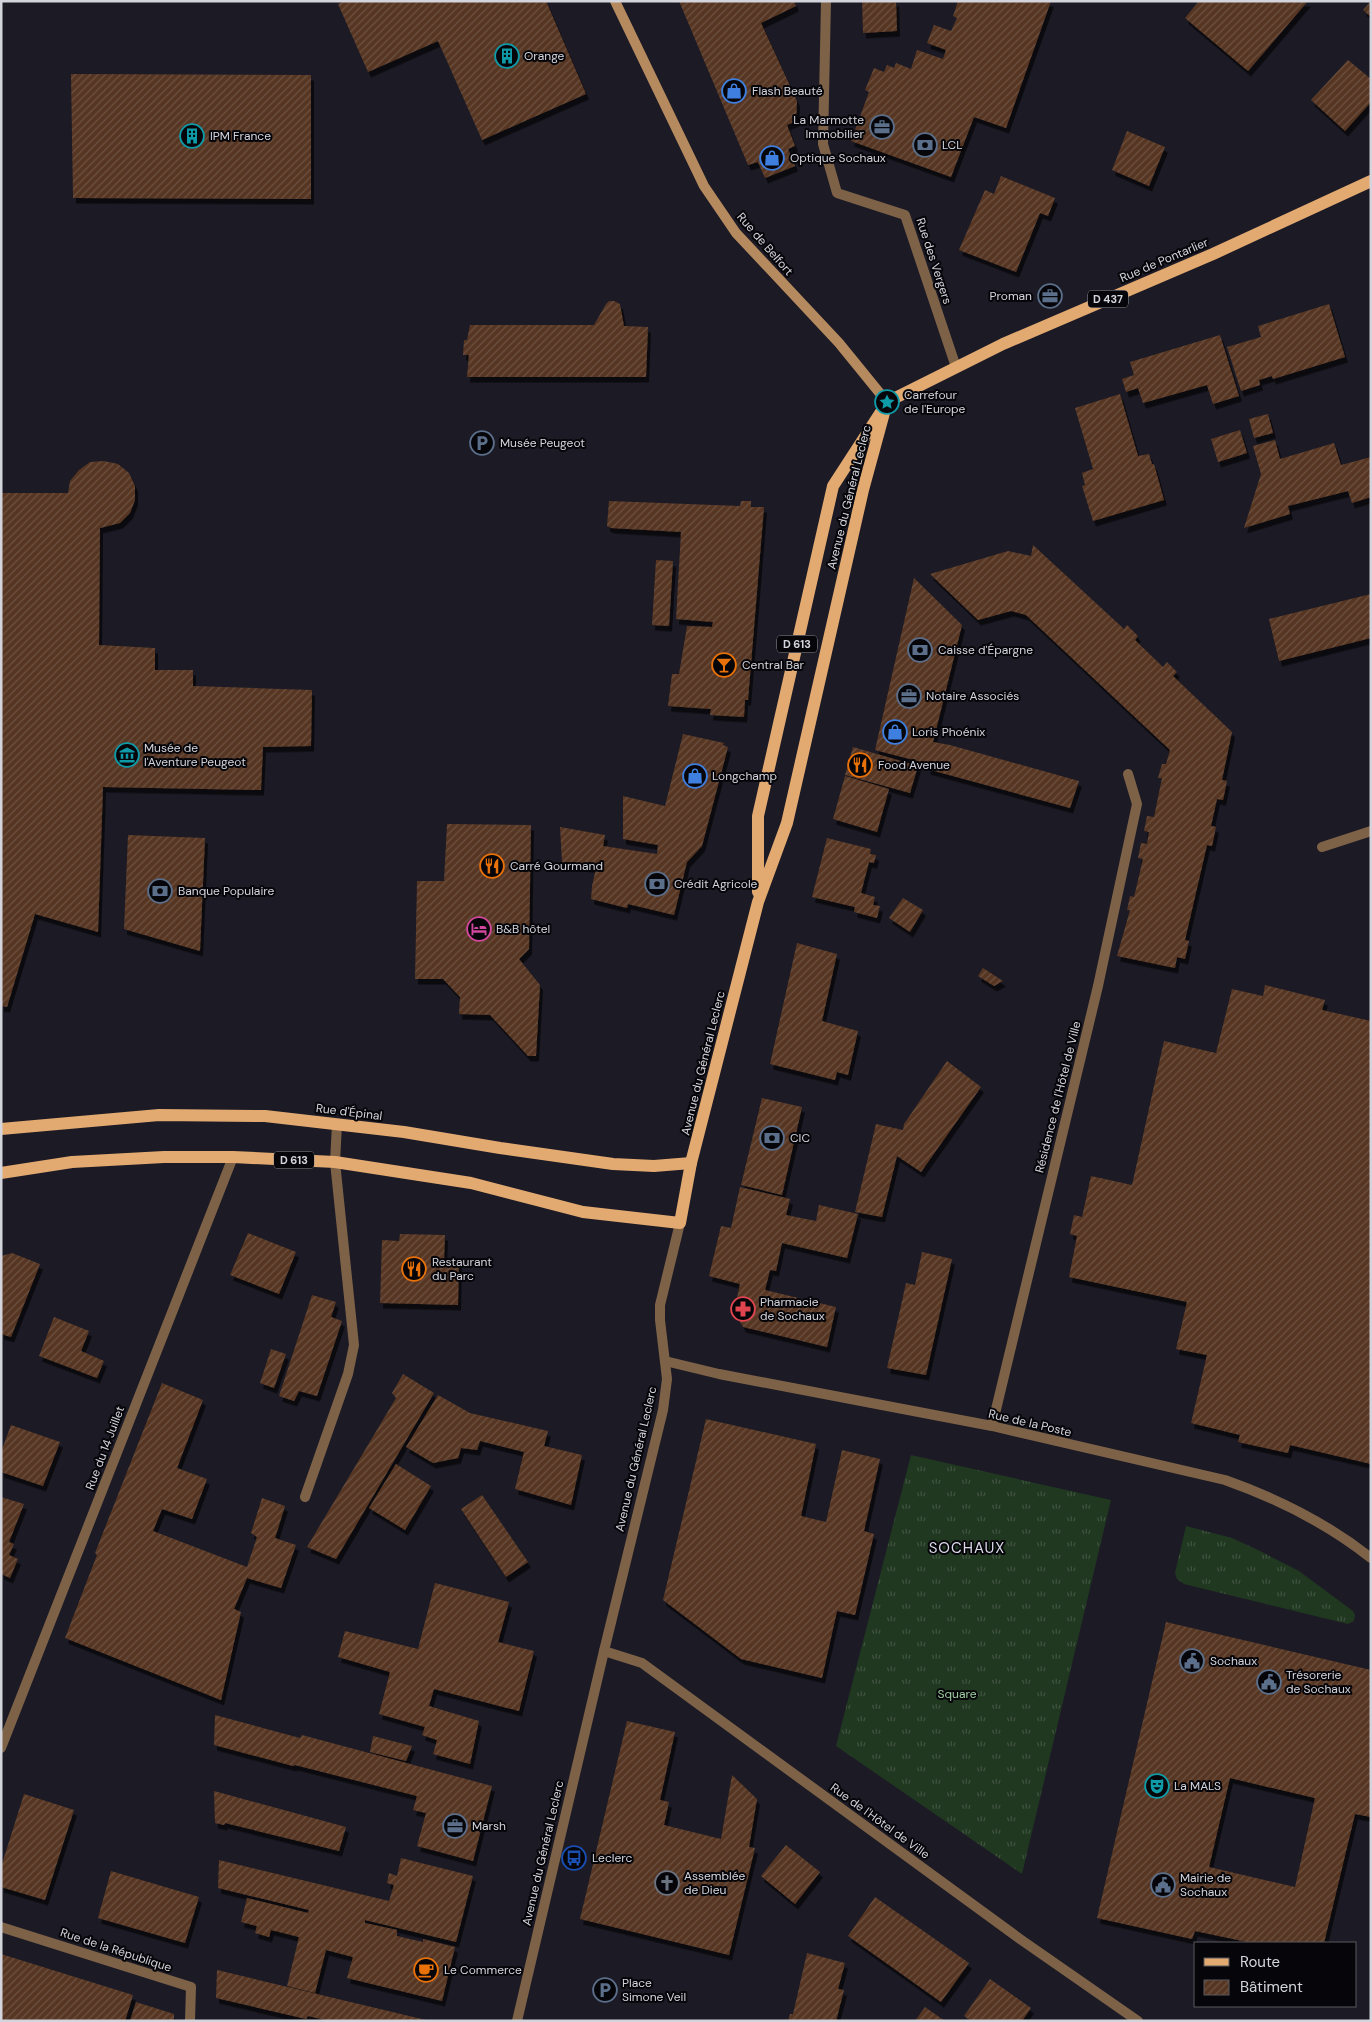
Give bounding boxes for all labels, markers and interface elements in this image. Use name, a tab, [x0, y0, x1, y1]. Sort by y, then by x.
building icon: Orange	[494, 43, 520, 69]
place label: Orange	[524, 48, 565, 64]
shop icon: Flash Beauté	[721, 78, 747, 104]
place label: Flash Beauté	[752, 83, 823, 99]
place label: La Marmotte Immobilier	[793, 112, 865, 142]
office icon: La Marmotte Immobilier	[869, 114, 895, 140]
building icon: IPM France	[179, 123, 205, 149]
place label: IPM France	[210, 128, 271, 144]
bank icon: LCL	[912, 132, 938, 158]
place label: LCL	[942, 137, 962, 153]
shop icon: Optique Sochaux	[759, 145, 785, 171]
place label: Optique Sochaux	[790, 150, 886, 166]
street label: Rue de Belfort	[733, 209, 797, 279]
street label: Rue des Vergers	[913, 216, 955, 306]
street label: Rue de Pontarlier	[1117, 234, 1211, 286]
office icon: Proman	[1037, 283, 1063, 309]
place label: Proman	[990, 288, 1032, 304]
road number: D 437	[1088, 290, 1128, 308]
place label: Carrefour de l'Europe	[904, 387, 966, 417]
place icon: Carrefour de l'Europe	[874, 389, 900, 415]
street label: Avenue du Général Leclerc	[823, 423, 875, 571]
parking icon: Musée Peugeot	[469, 430, 495, 456]
place label: Musée Peugeot	[500, 435, 585, 451]
road number: D 613	[777, 636, 817, 652]
bank icon: Caisse d'Épargne	[907, 637, 933, 663]
place label: Caisse d'Épargne	[938, 642, 1033, 658]
bar icon: Central Bar	[711, 652, 737, 678]
place label: Central Bar	[742, 657, 805, 673]
office icon: Notaire Associés	[896, 683, 922, 709]
place label: Notaire Associés	[926, 688, 1019, 704]
shop icon: Loris Phoénix	[882, 719, 908, 745]
place label: Loris Phoénix	[912, 724, 985, 740]
place label: Musée de l'Aventure Peugeot	[144, 740, 246, 770]
museum icon: Musée de l'Aventure Peugeot	[114, 742, 140, 768]
restaurant icon: Food Avenue	[847, 752, 873, 778]
place label: Food Avenue	[878, 757, 950, 773]
shop icon: Longchamp	[682, 763, 708, 789]
place label: Longchamp	[712, 768, 777, 784]
restaurant icon: Carré Gourmand	[479, 853, 505, 879]
place label: Carré Gourmand	[510, 858, 603, 874]
bank icon: Crédit Agricole	[644, 871, 670, 897]
place label: Crédit Agricole	[674, 876, 758, 892]
bank icon: Banque Populaire	[147, 878, 173, 904]
place label: Banque Populaire	[178, 883, 274, 899]
hotel icon: B&B hôtel	[466, 916, 492, 942]
place label: B&B hôtel	[496, 921, 550, 937]
street label: Avenue du Général Leclerc	[677, 989, 729, 1137]
street label: Résidence de l'Hôtel de Ville	[1031, 1019, 1085, 1174]
street label: Rue d'Épinal	[315, 1100, 383, 1124]
bank icon: CIC	[759, 1125, 785, 1151]
place label: CIC	[790, 1130, 810, 1146]
road number: D 613	[274, 1152, 314, 1168]
place label: Restaurant du Parc	[432, 1254, 492, 1284]
restaurant icon: Restaurant du Parc	[401, 1256, 427, 1282]
place label: Pharmacie de Sochaux	[760, 1294, 825, 1324]
pharmacy icon: Pharmacie de Sochaux	[730, 1296, 756, 1322]
street label: Avenue du Général Leclerc	[612, 1385, 661, 1533]
street label: Rue du 14 Juillet	[82, 1404, 128, 1492]
street label: Rue de la Poste	[987, 1406, 1073, 1440]
district label: SOCHAUX	[929, 1538, 1005, 1558]
public building icon: Sochaux	[1179, 1648, 1205, 1674]
place label: Sochaux	[1210, 1653, 1257, 1669]
place label: Trésorerie de Sochaux	[1286, 1667, 1351, 1697]
public building icon: Trésorerie de Sochaux	[1256, 1669, 1282, 1695]
park label: Square	[938, 1686, 977, 1702]
theatre icon: La MALS	[1144, 1773, 1170, 1799]
place label: La MALS	[1174, 1778, 1221, 1794]
street label: Avenue du Général Leclerc	[519, 1779, 568, 1927]
street label: Rue de l'Hôtel de Ville	[827, 1780, 933, 1863]
office icon: Marsh	[442, 1813, 468, 1839]
place label: Marsh	[472, 1818, 506, 1834]
bus stop icon: Leclerc	[561, 1845, 587, 1871]
place label: Leclerc	[592, 1850, 632, 1866]
place label: Assemblée de Dieu	[684, 1868, 746, 1898]
church icon: Assemblée de Dieu	[654, 1870, 680, 1896]
place label: Mairie de Sochaux	[1180, 1870, 1231, 1900]
public building icon: Mairie de Sochaux	[1150, 1872, 1176, 1898]
street label: Rue de la République	[58, 1924, 174, 1976]
legend	[1194, 1942, 1357, 2007]
text: Route	[1240, 1952, 1280, 1972]
cafe icon: Le Commerce	[413, 1957, 439, 1983]
place label: Le Commerce	[444, 1962, 522, 1978]
place label: Place Simone Veil	[622, 1975, 686, 2005]
parking icon: Place Simone Veil	[592, 1977, 618, 2003]
text: Bâtiment	[1240, 1977, 1303, 1997]

